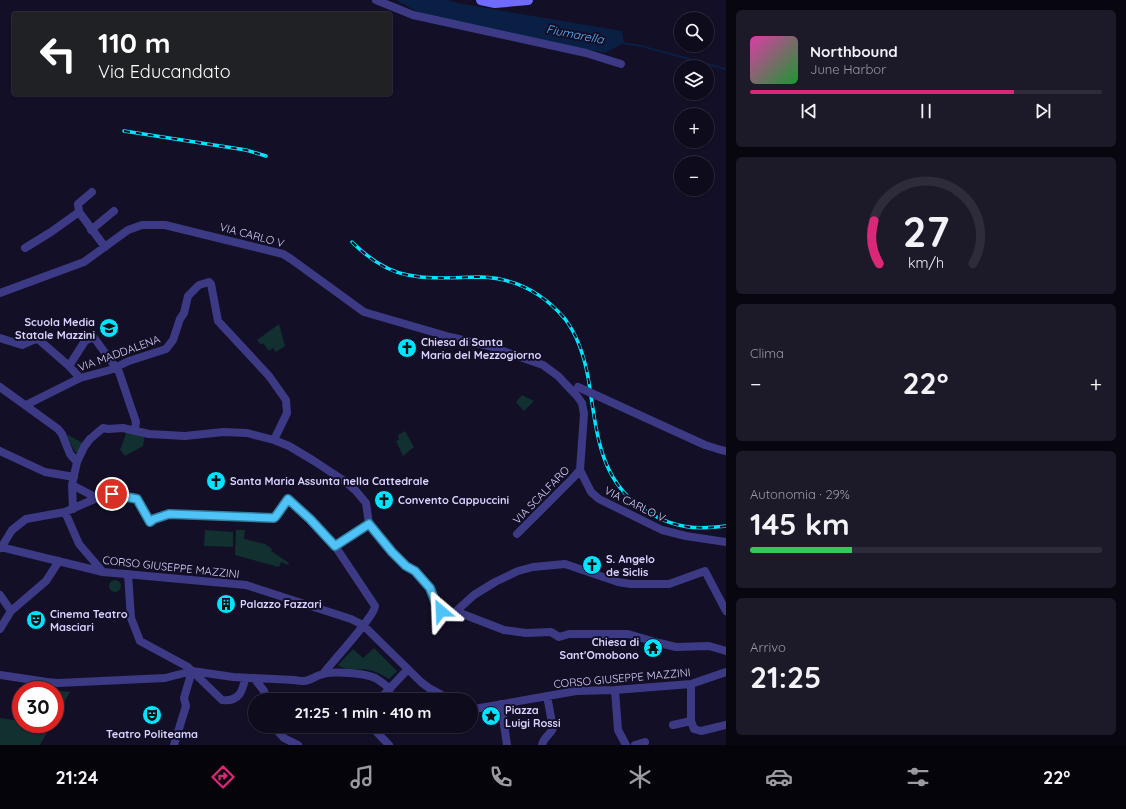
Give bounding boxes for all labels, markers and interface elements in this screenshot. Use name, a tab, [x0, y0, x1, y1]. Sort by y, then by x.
map controls	[674, 12, 714, 196]
button: search	[674, 12, 714, 52]
water label: Fiumarella	[545, 21, 606, 47]
text: 110 m	[98, 25, 171, 60]
icon: left	[32, 28, 84, 80]
text: Northbound	[810, 42, 898, 61]
text: Via Educandato	[98, 60, 231, 83]
button: layers	[674, 60, 714, 100]
text: June Harbor	[810, 61, 886, 77]
icon: previous	[798, 100, 820, 122]
icon: pause	[915, 100, 937, 122]
icon: next	[1032, 100, 1054, 122]
button: +	[674, 108, 714, 148]
button: −	[674, 156, 714, 196]
text: 27	[903, 204, 949, 256]
street label: VIA CARLO V	[218, 220, 286, 250]
text: km/h	[908, 253, 944, 271]
place label: Scuola Media Statale Mazzini	[15, 315, 95, 342]
school or university icon: Scuola Media Statale Mazzini	[98, 317, 120, 339]
street label: VIA MADDALENA	[76, 332, 162, 374]
place label: Chiesa di Santa Maria del Mezzogiorno	[421, 335, 541, 362]
church icon: Chiesa di Santa Maria del Mezzogiorno	[396, 337, 418, 359]
text: Clima	[750, 345, 784, 361]
text: 22°	[903, 364, 948, 402]
text: −	[750, 370, 761, 398]
text: +	[1090, 370, 1102, 398]
street label: VIA SCALFARO	[510, 463, 572, 527]
church icon: Santa Maria Assunta nella Cattedrale	[205, 470, 227, 492]
place label: Santa Maria Assunta nella Cattedrale	[230, 474, 429, 488]
pin	[95, 477, 129, 511]
icon: arrive	[101, 483, 123, 505]
street label: VIA CARLO V	[602, 483, 668, 525]
text: Autonomia · 29%	[750, 486, 850, 502]
church icon: Convento Cappuccini	[373, 489, 395, 511]
place label: Convento Cappuccini	[398, 493, 509, 507]
text: 145 km	[750, 505, 850, 543]
place label: S. Angelo de Siclis	[606, 552, 655, 579]
street label: CORSO GIUSEPPE MAZZINI	[102, 553, 240, 581]
church icon: S. Angelo de Siclis	[581, 554, 603, 576]
position arrow	[420, 590, 462, 632]
building icon: Palazzo Fazzari	[215, 593, 237, 615]
place label: Palazzo Fazzari	[240, 597, 322, 611]
place label: Cinema Teatro Masciari	[50, 607, 128, 634]
theatre icon: Cinema Teatro Masciari	[25, 609, 47, 631]
place label: Chiesa di Sant'Omobono	[560, 635, 639, 662]
temple icon: Chiesa di Sant'Omobono	[642, 637, 664, 659]
text: Arrivo	[750, 639, 786, 655]
text: 21:25	[750, 658, 821, 696]
street label: CORSO GIUSEPPE MAZZINI	[553, 665, 691, 691]
speed limit sign: 30	[12, 681, 64, 733]
text: 21:25 · 1 min · 410 m	[295, 703, 431, 722]
place label: Piazza Luigi Rossi	[505, 703, 561, 730]
theatre icon: Teatro Politeama	[141, 704, 163, 726]
place icon: Piazza Luigi Rossi	[480, 705, 502, 727]
place label: Teatro Politeama	[106, 727, 198, 741]
icon: directions	[209, 763, 237, 791]
icon: music	[348, 763, 376, 791]
icon: phone	[487, 763, 515, 791]
icon: climate	[626, 763, 654, 791]
icon: car	[765, 763, 793, 791]
icon: filters	[904, 763, 932, 791]
text: 21:24	[55, 766, 98, 789]
text: 22°	[1043, 766, 1070, 789]

